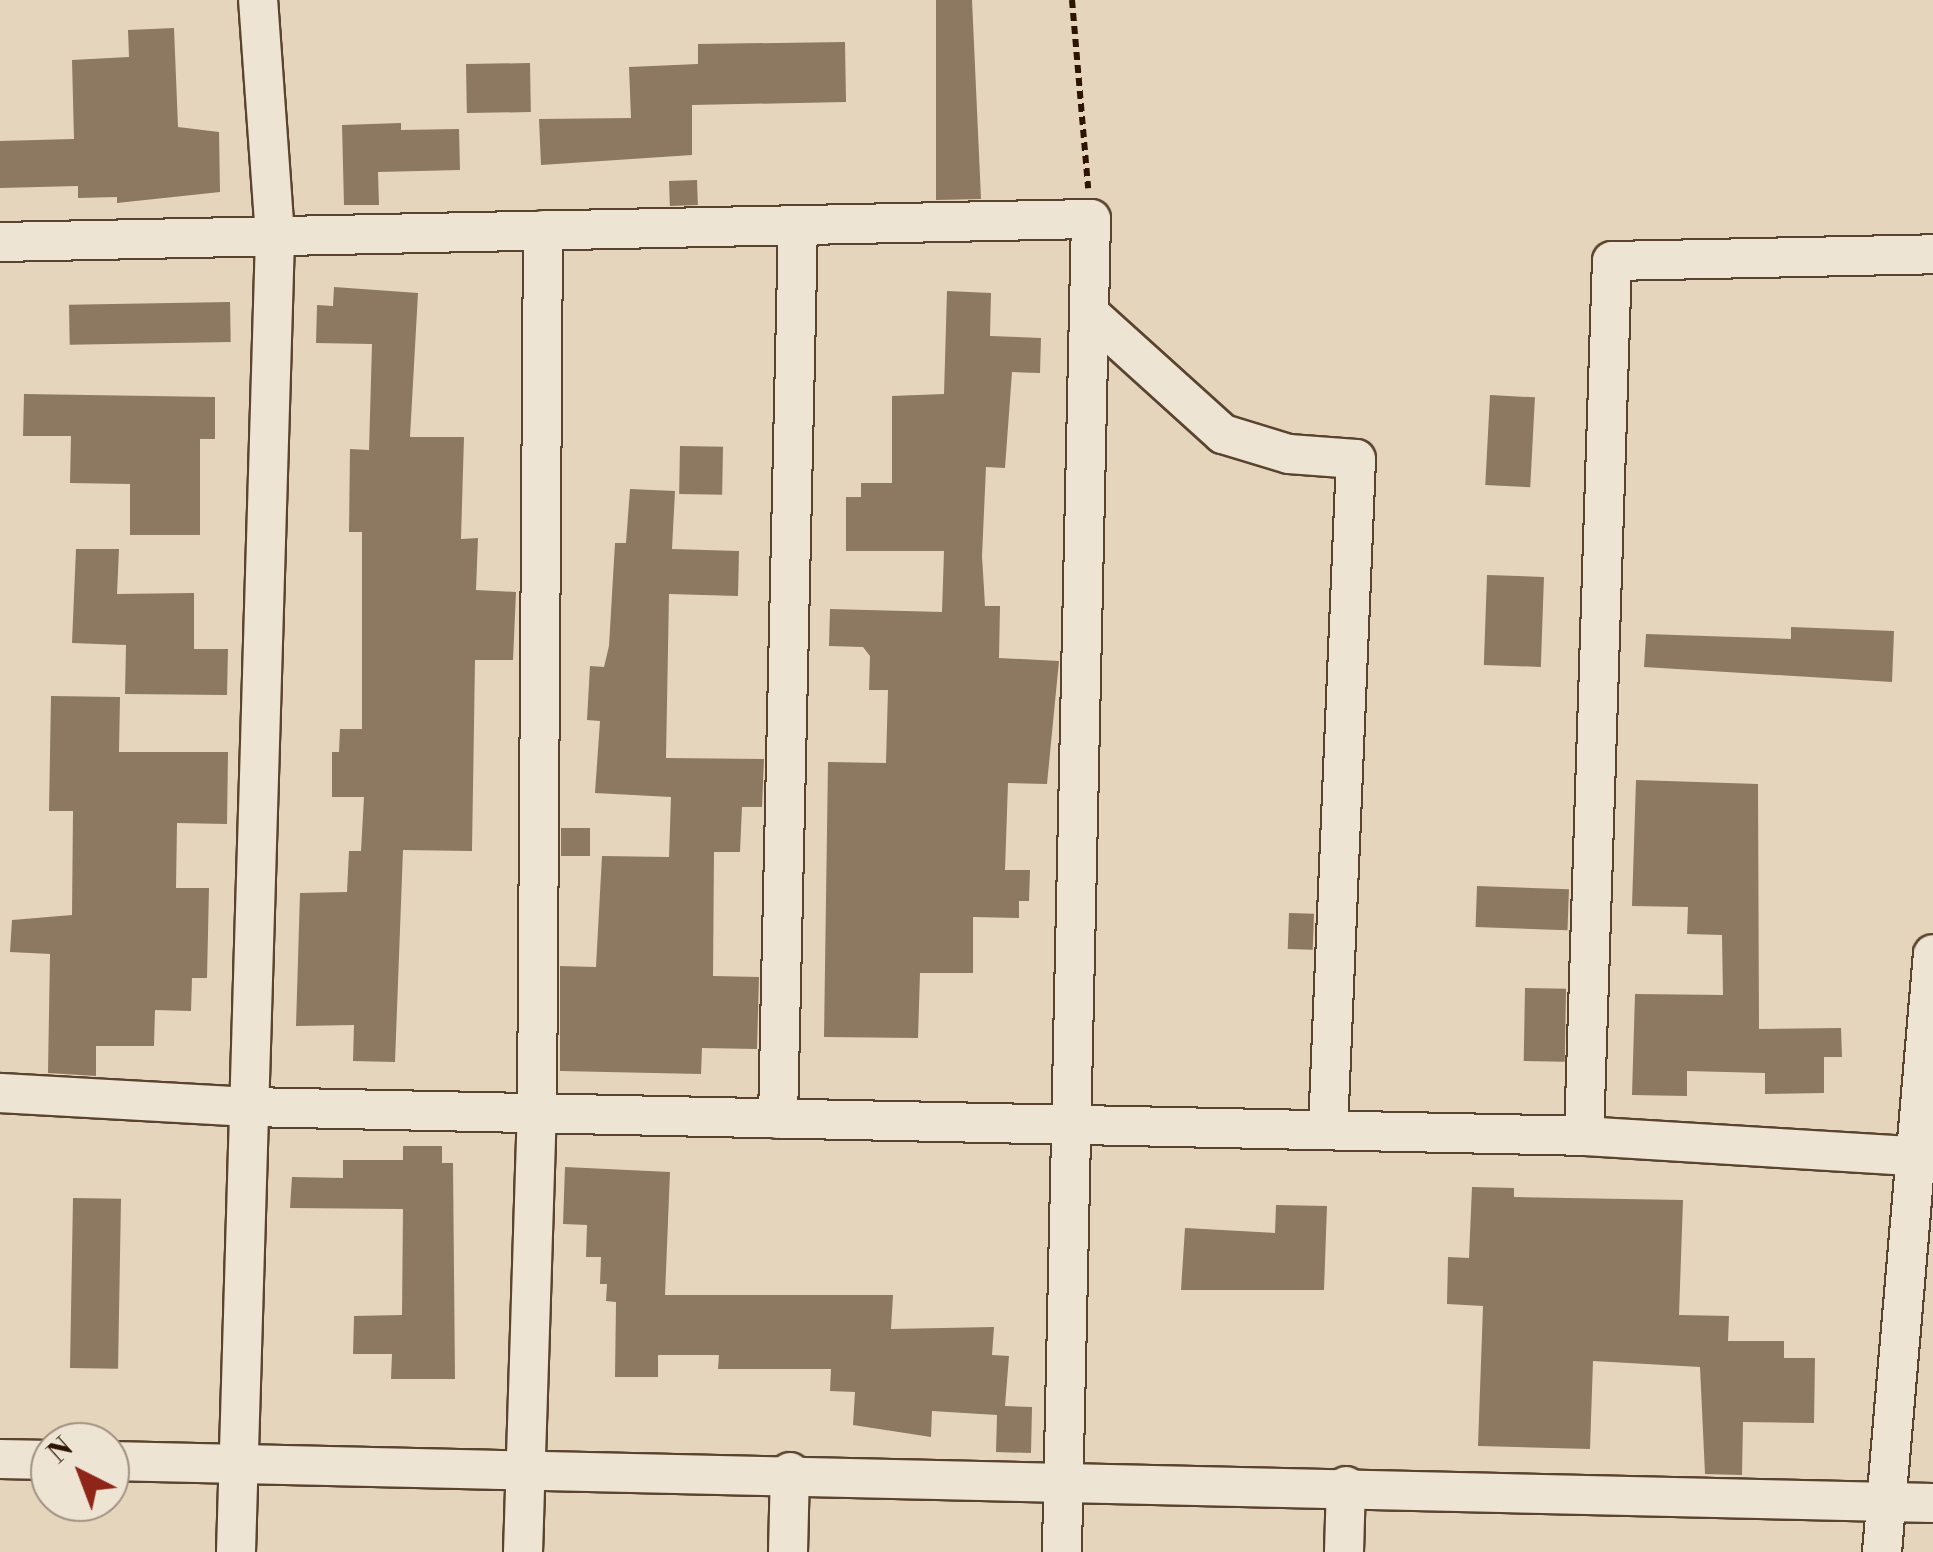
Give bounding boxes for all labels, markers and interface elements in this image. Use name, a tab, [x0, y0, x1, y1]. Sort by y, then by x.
north arrow	[30, 1422, 130, 1522]
text: N	[41, 1430, 81, 1471]

